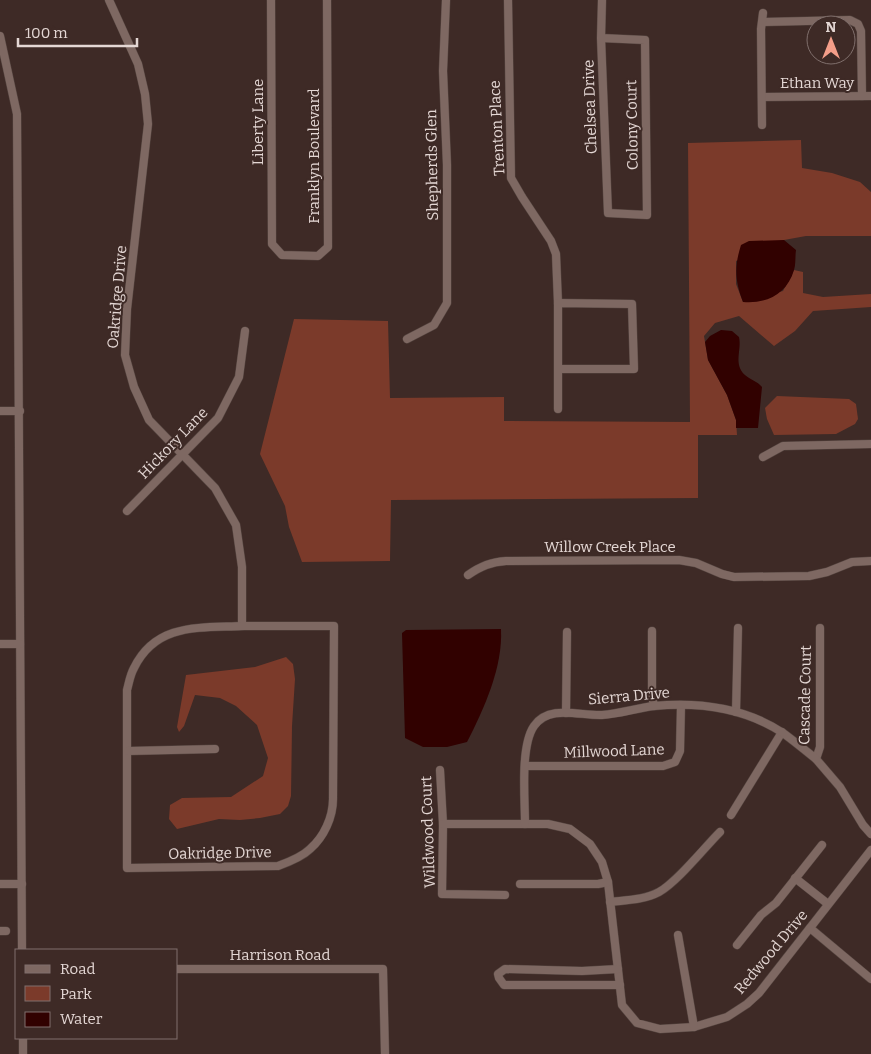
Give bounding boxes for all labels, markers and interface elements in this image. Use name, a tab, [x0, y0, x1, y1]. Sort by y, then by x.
scale bar	[18, 15, 136, 47]
north arrow	[806, 15, 856, 65]
text: N	[826, 19, 837, 36]
text: 100 m	[25, 24, 68, 42]
street label: Chelsea Drive	[579, 59, 601, 155]
street label: Ethan Way	[780, 74, 854, 92]
street label: Liberty Lane	[249, 79, 267, 165]
street label: Colony Court	[622, 79, 642, 170]
street label: Trenton Place	[486, 80, 508, 176]
street label: Franklyn Boulevard	[305, 88, 323, 224]
street label: Shepherds Glen	[422, 109, 442, 221]
street label: Oakridge Drive	[104, 245, 130, 349]
street label: Hickory Lane	[135, 404, 211, 482]
street label: Willow Creek Place	[544, 538, 676, 556]
street label: Cascade Court	[795, 644, 815, 745]
street label: Sierra Drive	[587, 683, 671, 709]
street label: Millwood Lane	[563, 740, 665, 762]
street label: Wildwood Court	[417, 775, 439, 888]
street label: Oakridge Drive	[168, 843, 272, 863]
street label: Redwood Drive	[731, 906, 811, 998]
street label: Harrison Road	[230, 946, 330, 964]
legend	[15, 949, 178, 1039]
text: Road	[60, 960, 95, 978]
text: Park	[60, 985, 92, 1003]
text: Water	[60, 1010, 103, 1028]

